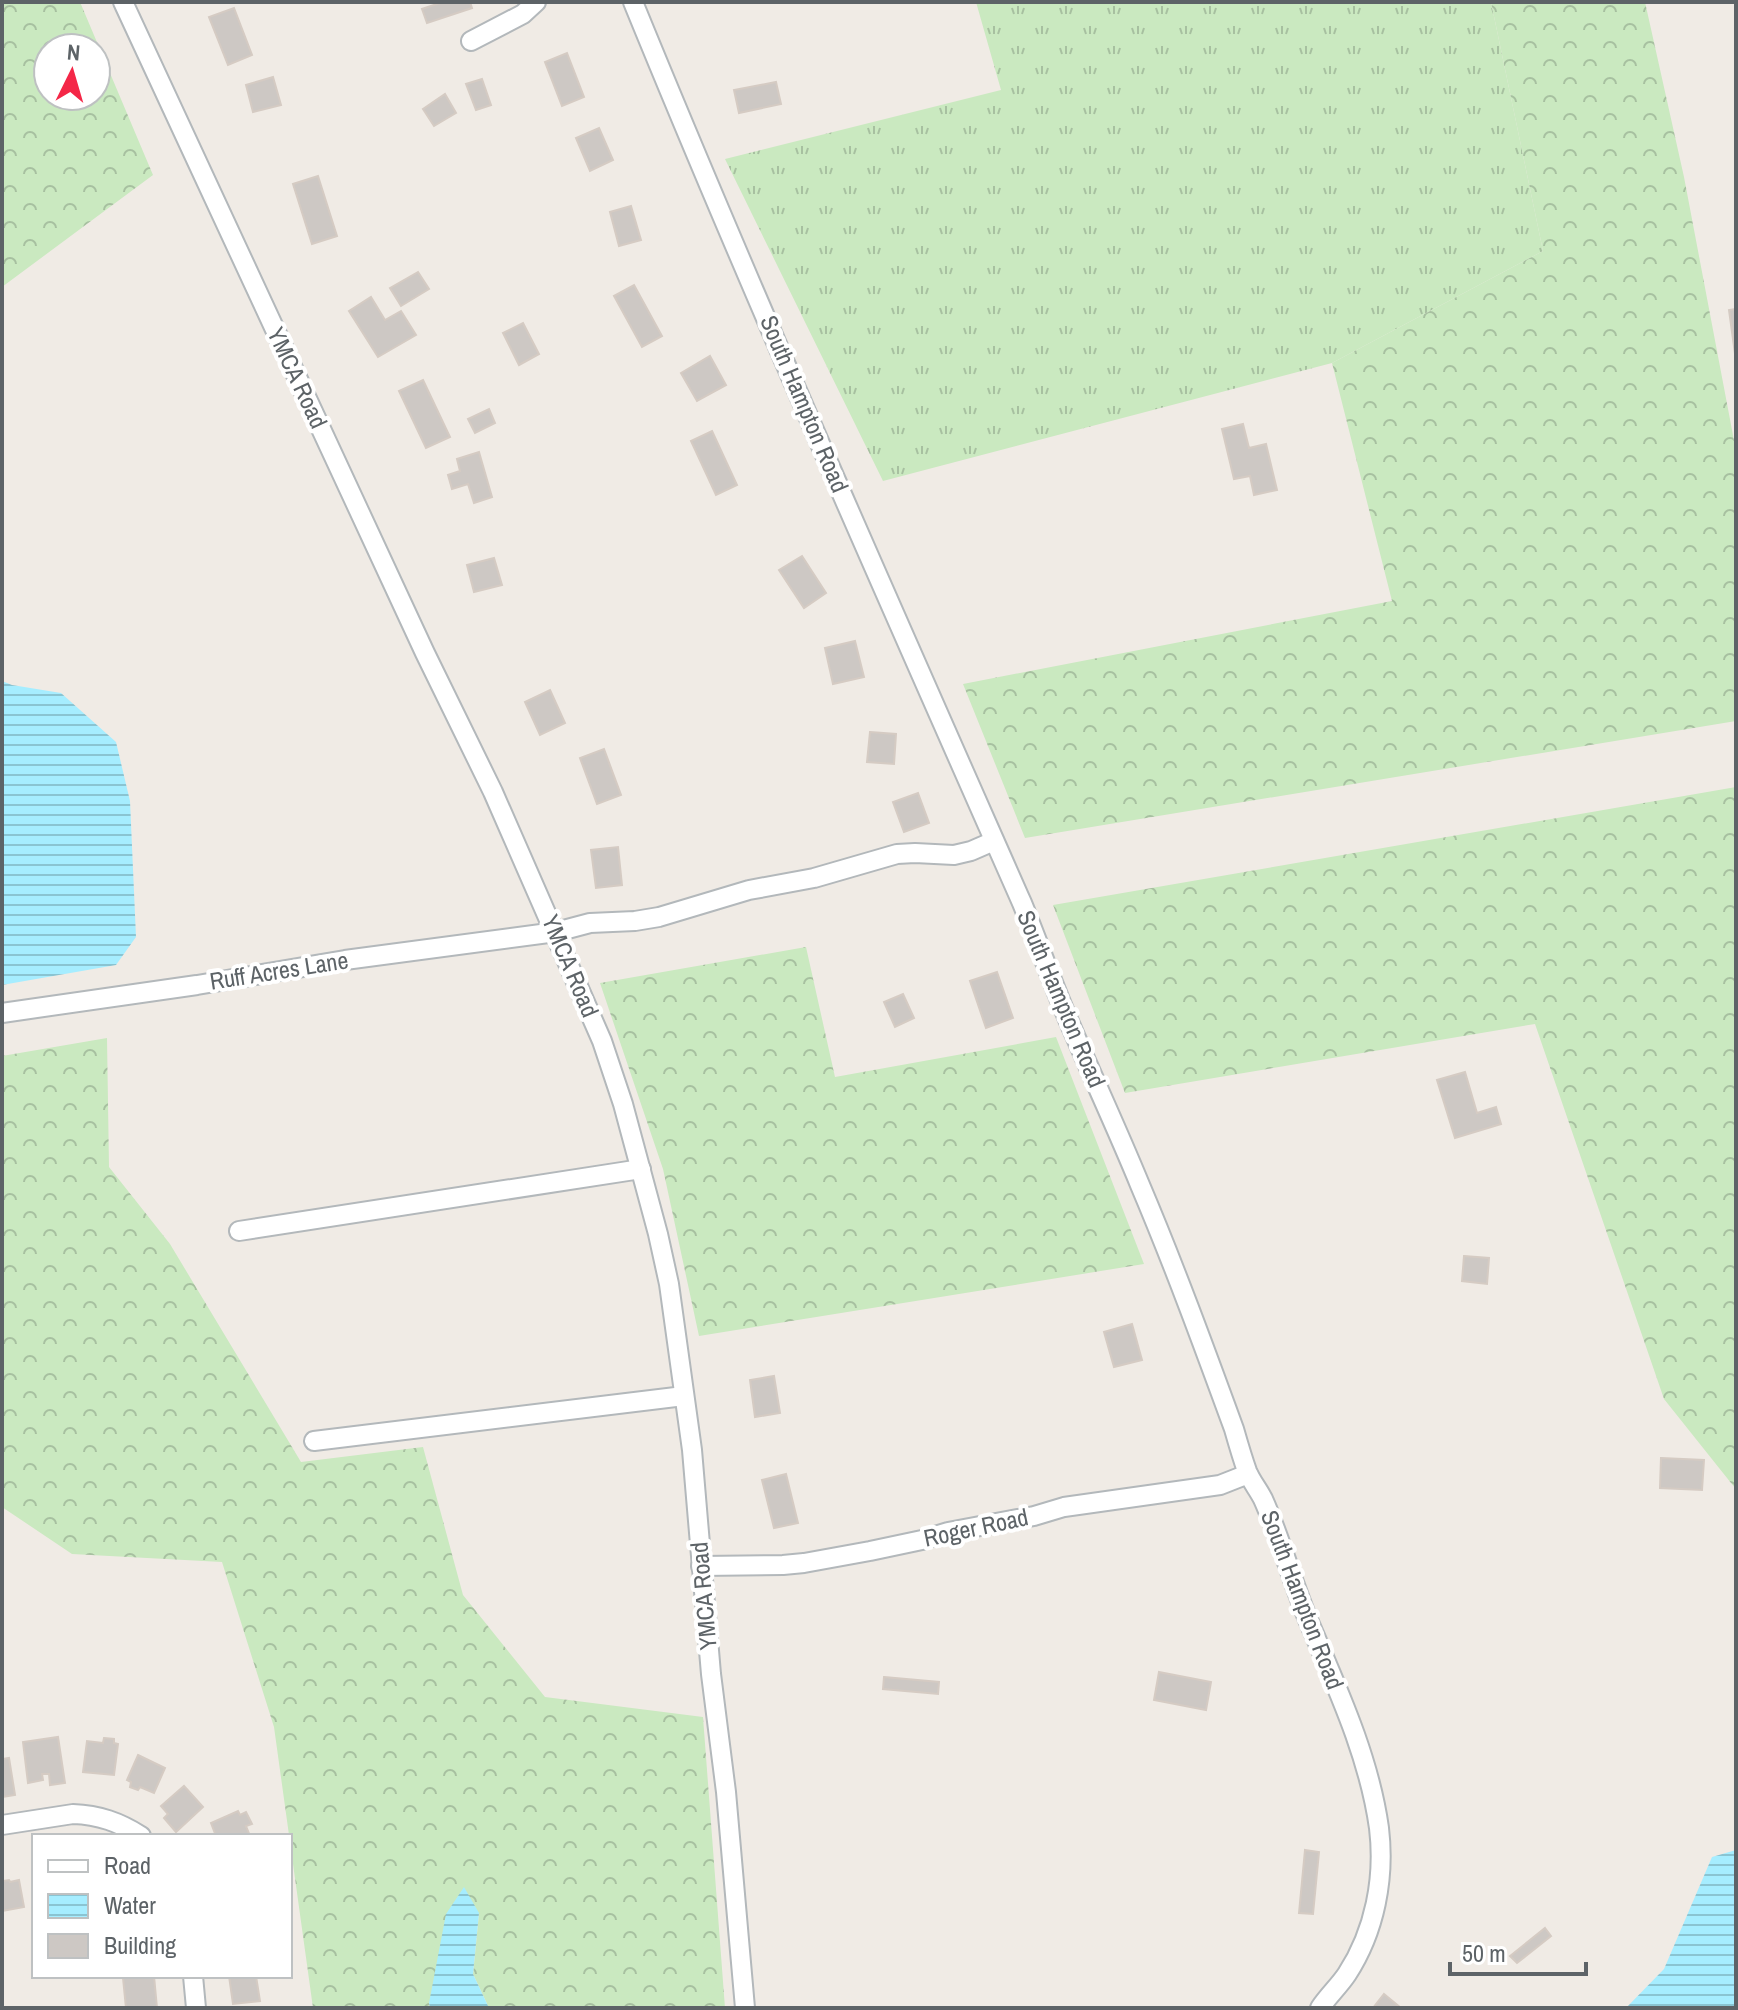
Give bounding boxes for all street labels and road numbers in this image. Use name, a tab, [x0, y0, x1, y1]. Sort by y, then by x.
street label: South Hampton Road	[753, 310, 857, 497]
street label: YMCA Road	[261, 322, 335, 433]
street label: South Hampton Road	[1010, 905, 1114, 1092]
street label: YMCA Road	[535, 910, 607, 1022]
street label: Ruff Acres Lane	[207, 943, 350, 997]
street label: Roger Road	[921, 1500, 1031, 1554]
street label: South Hampton Road	[1254, 1506, 1352, 1694]
street label: YMCA Road	[682, 1541, 724, 1651]

